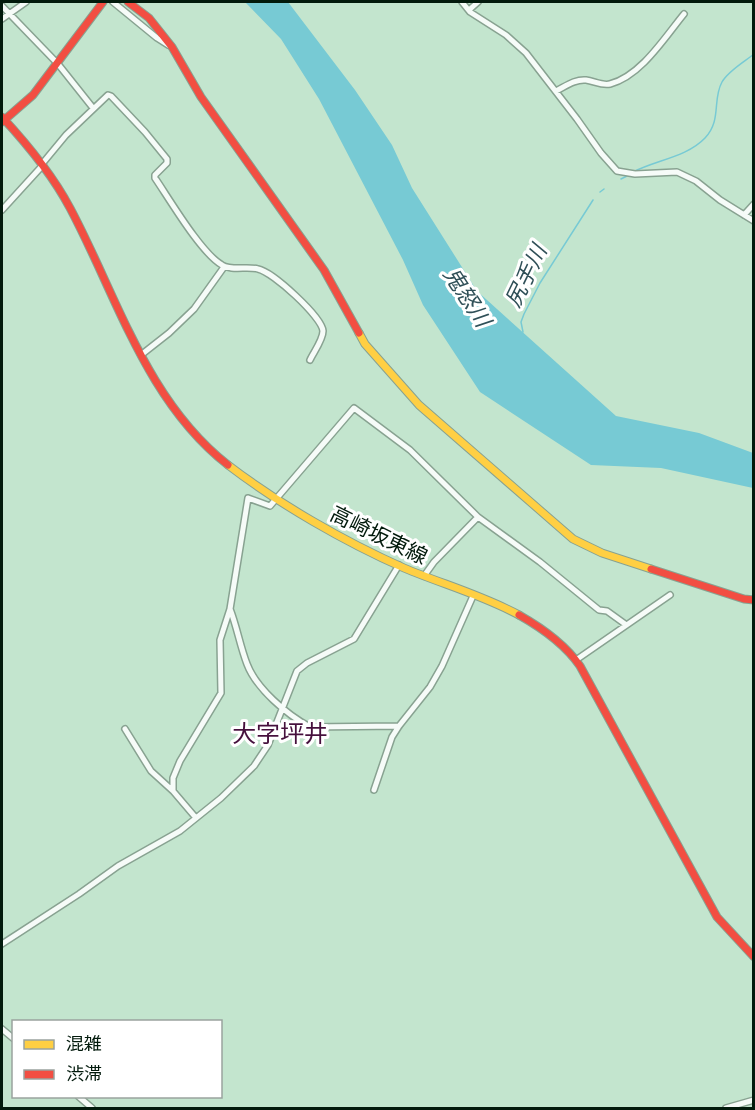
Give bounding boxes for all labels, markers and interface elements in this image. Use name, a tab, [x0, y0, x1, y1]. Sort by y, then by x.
water label: 尻手川	[499, 239, 553, 312]
water label: 鬼怒川	[438, 262, 497, 334]
street label: 高崎坂東線	[326, 501, 432, 569]
district label: 大字坪井	[232, 720, 328, 748]
legend	[12, 1020, 222, 1098]
text: 混雑	[66, 1033, 102, 1055]
text: 渋滞	[66, 1063, 102, 1085]

